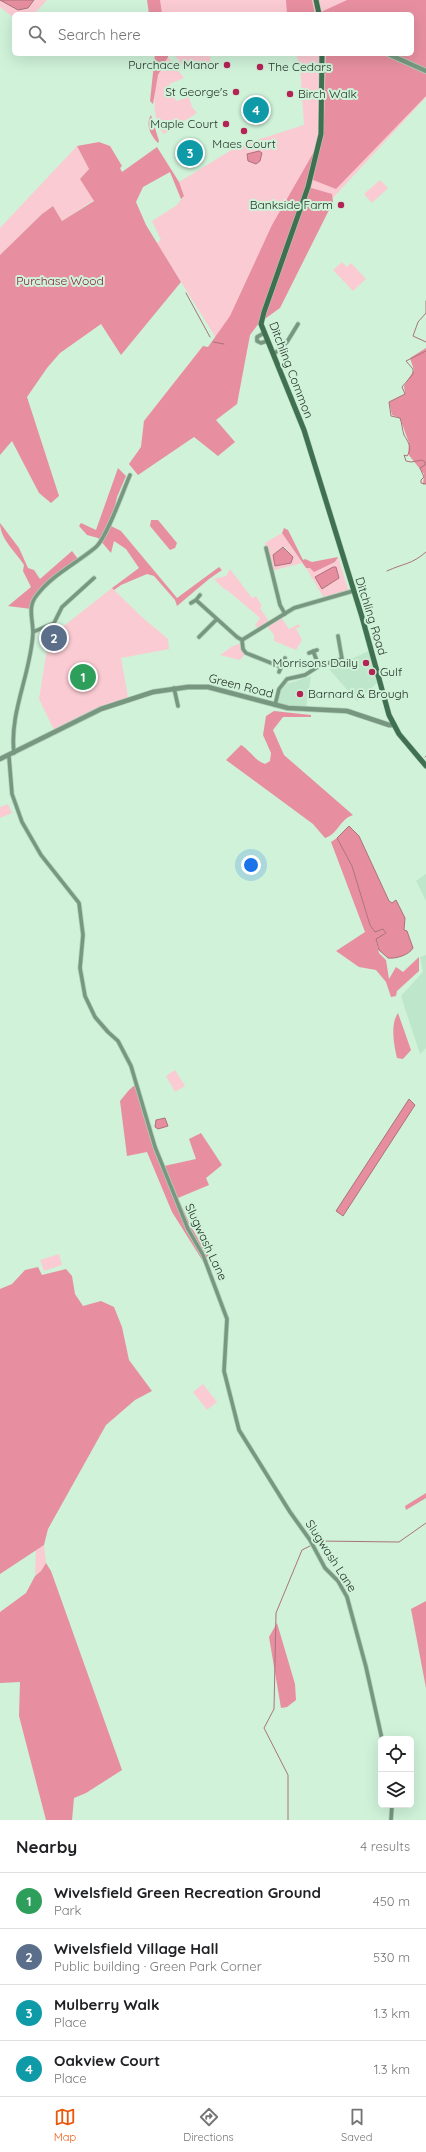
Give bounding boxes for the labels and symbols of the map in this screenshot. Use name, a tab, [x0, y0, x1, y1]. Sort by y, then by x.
place label: Purchace Manor	[128, 57, 219, 72]
place label: The Cedars	[268, 59, 332, 74]
marker: Purchace Manor	[222, 60, 232, 70]
marker: The Cedars	[255, 62, 265, 72]
place label: St George's	[165, 84, 228, 99]
place label: Birch Walk	[298, 86, 357, 101]
marker: St George's	[231, 87, 241, 97]
marker: Birch Walk	[285, 89, 295, 99]
pin: 4	[243, 95, 269, 125]
place label: Maple Court	[150, 116, 218, 131]
marker: Maple Court	[221, 119, 231, 129]
marker: Maes Court	[239, 126, 249, 136]
place label: Maes Court	[212, 136, 276, 151]
pin: 3	[177, 138, 203, 168]
place label: Bankside Farm	[250, 197, 333, 212]
marker: Bankside Farm	[336, 200, 346, 210]
park label: Purchase Wood	[16, 273, 104, 288]
street label: Ditchling Common	[266, 319, 317, 420]
street label: Ditchling Road	[352, 575, 390, 657]
pin: 2	[41, 623, 67, 653]
place label: Morrisons Daily	[272, 655, 358, 670]
marker: Morrisons Daily	[361, 658, 371, 668]
pin: 1	[70, 662, 96, 692]
place label: Gulf	[380, 664, 403, 679]
marker: Gulf	[367, 667, 377, 677]
street label: Green Road	[207, 670, 275, 701]
place label: Barnard & Brough	[308, 686, 409, 701]
marker: Barnard & Brough	[295, 689, 305, 699]
your location	[241, 855, 261, 875]
street label: Slugwash Lane	[182, 1201, 231, 1283]
street label: Slugwash Lane	[303, 1517, 360, 1595]

